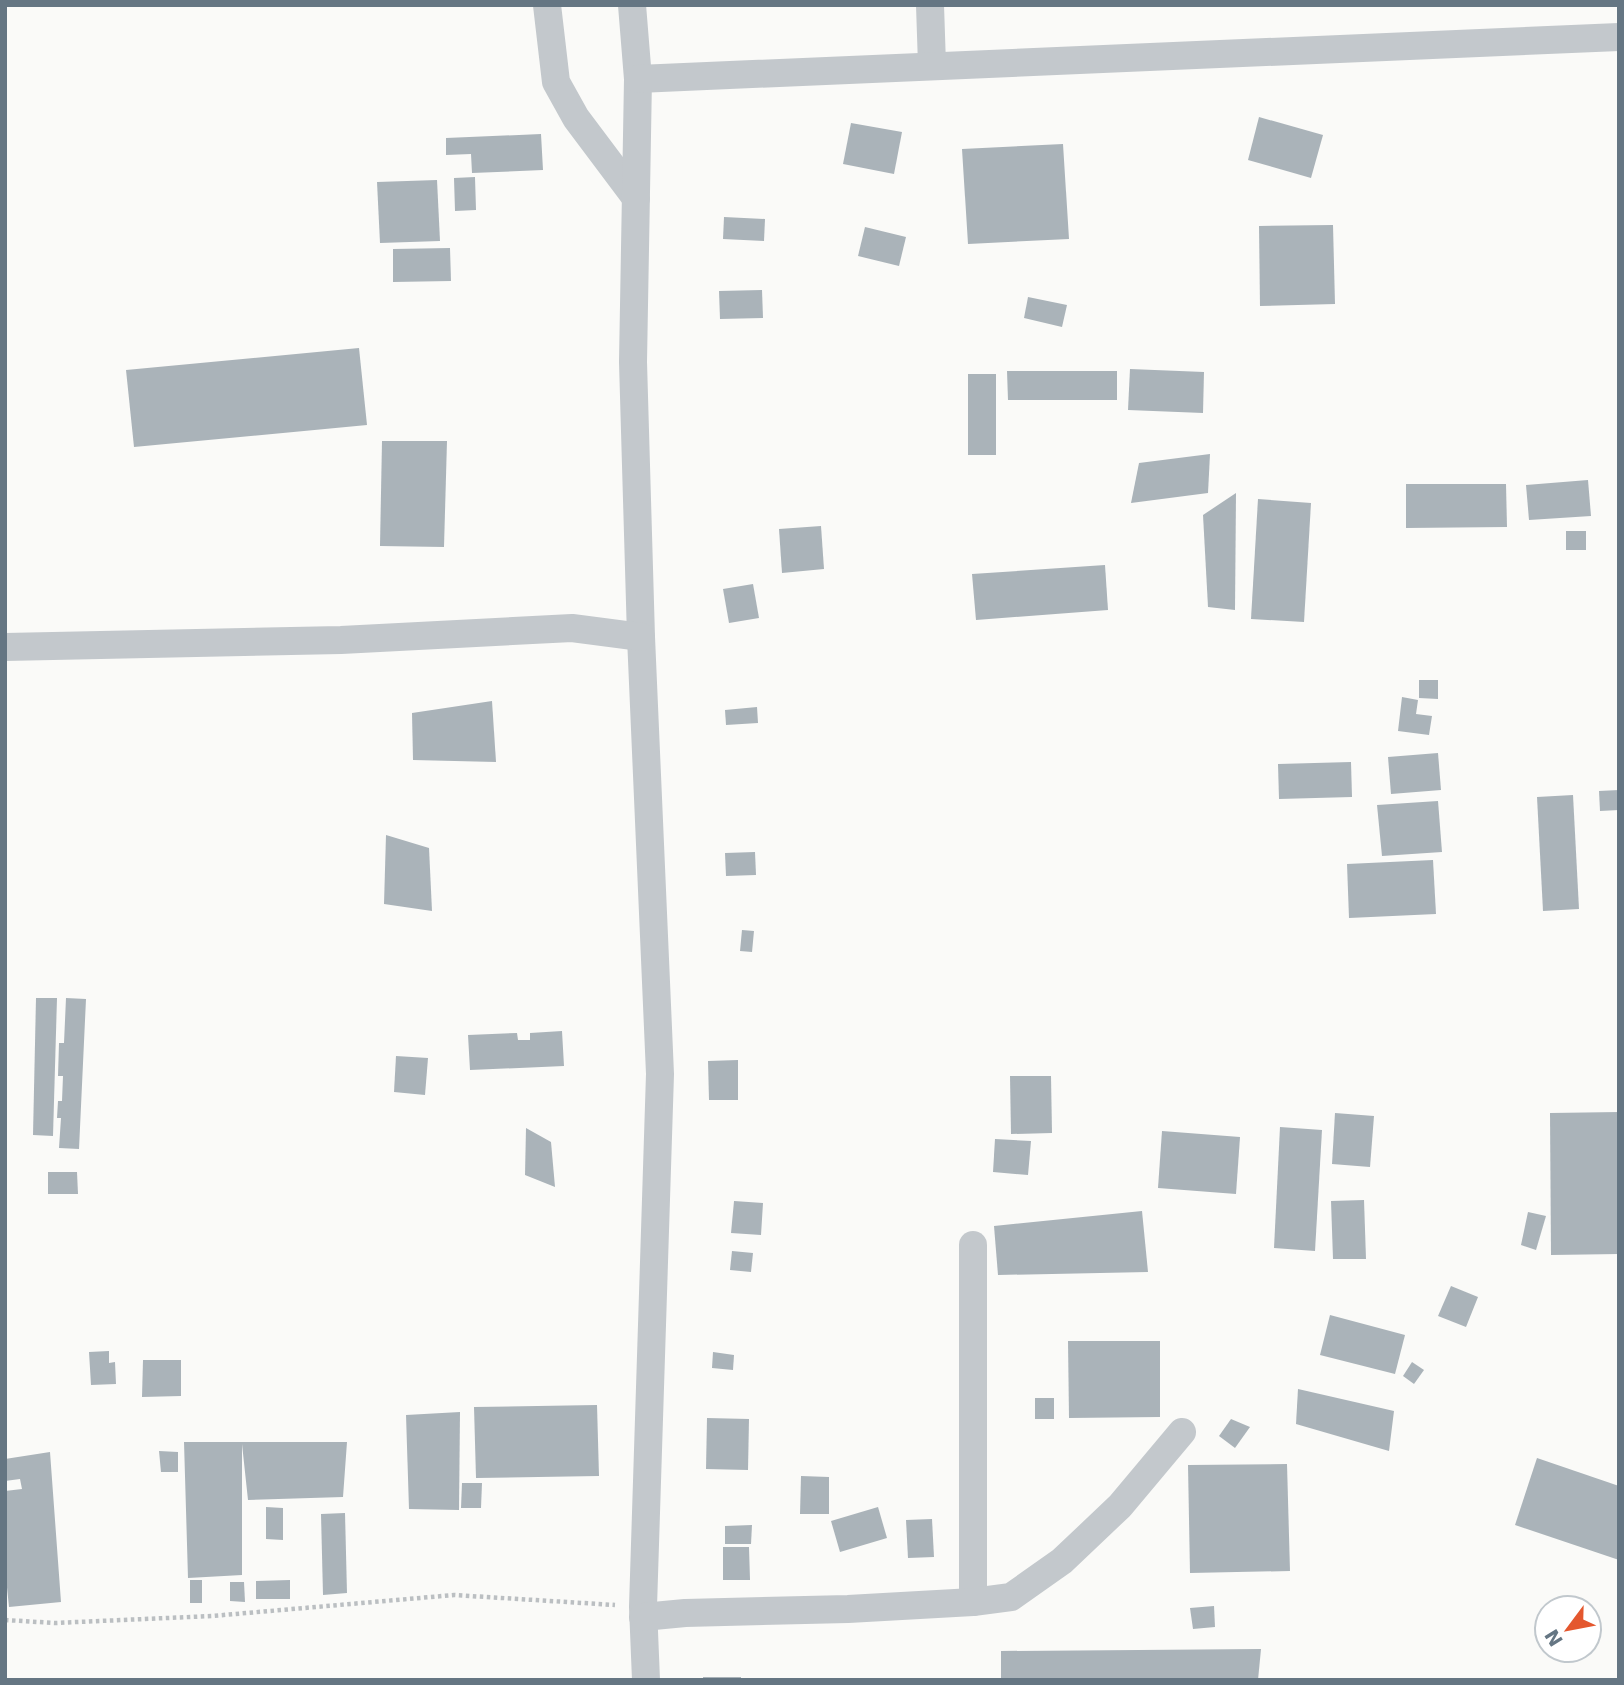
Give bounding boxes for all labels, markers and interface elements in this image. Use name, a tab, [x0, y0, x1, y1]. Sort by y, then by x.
north arrow	[1533, 1594, 1603, 1664]
text: N	[1540, 1625, 1567, 1651]

